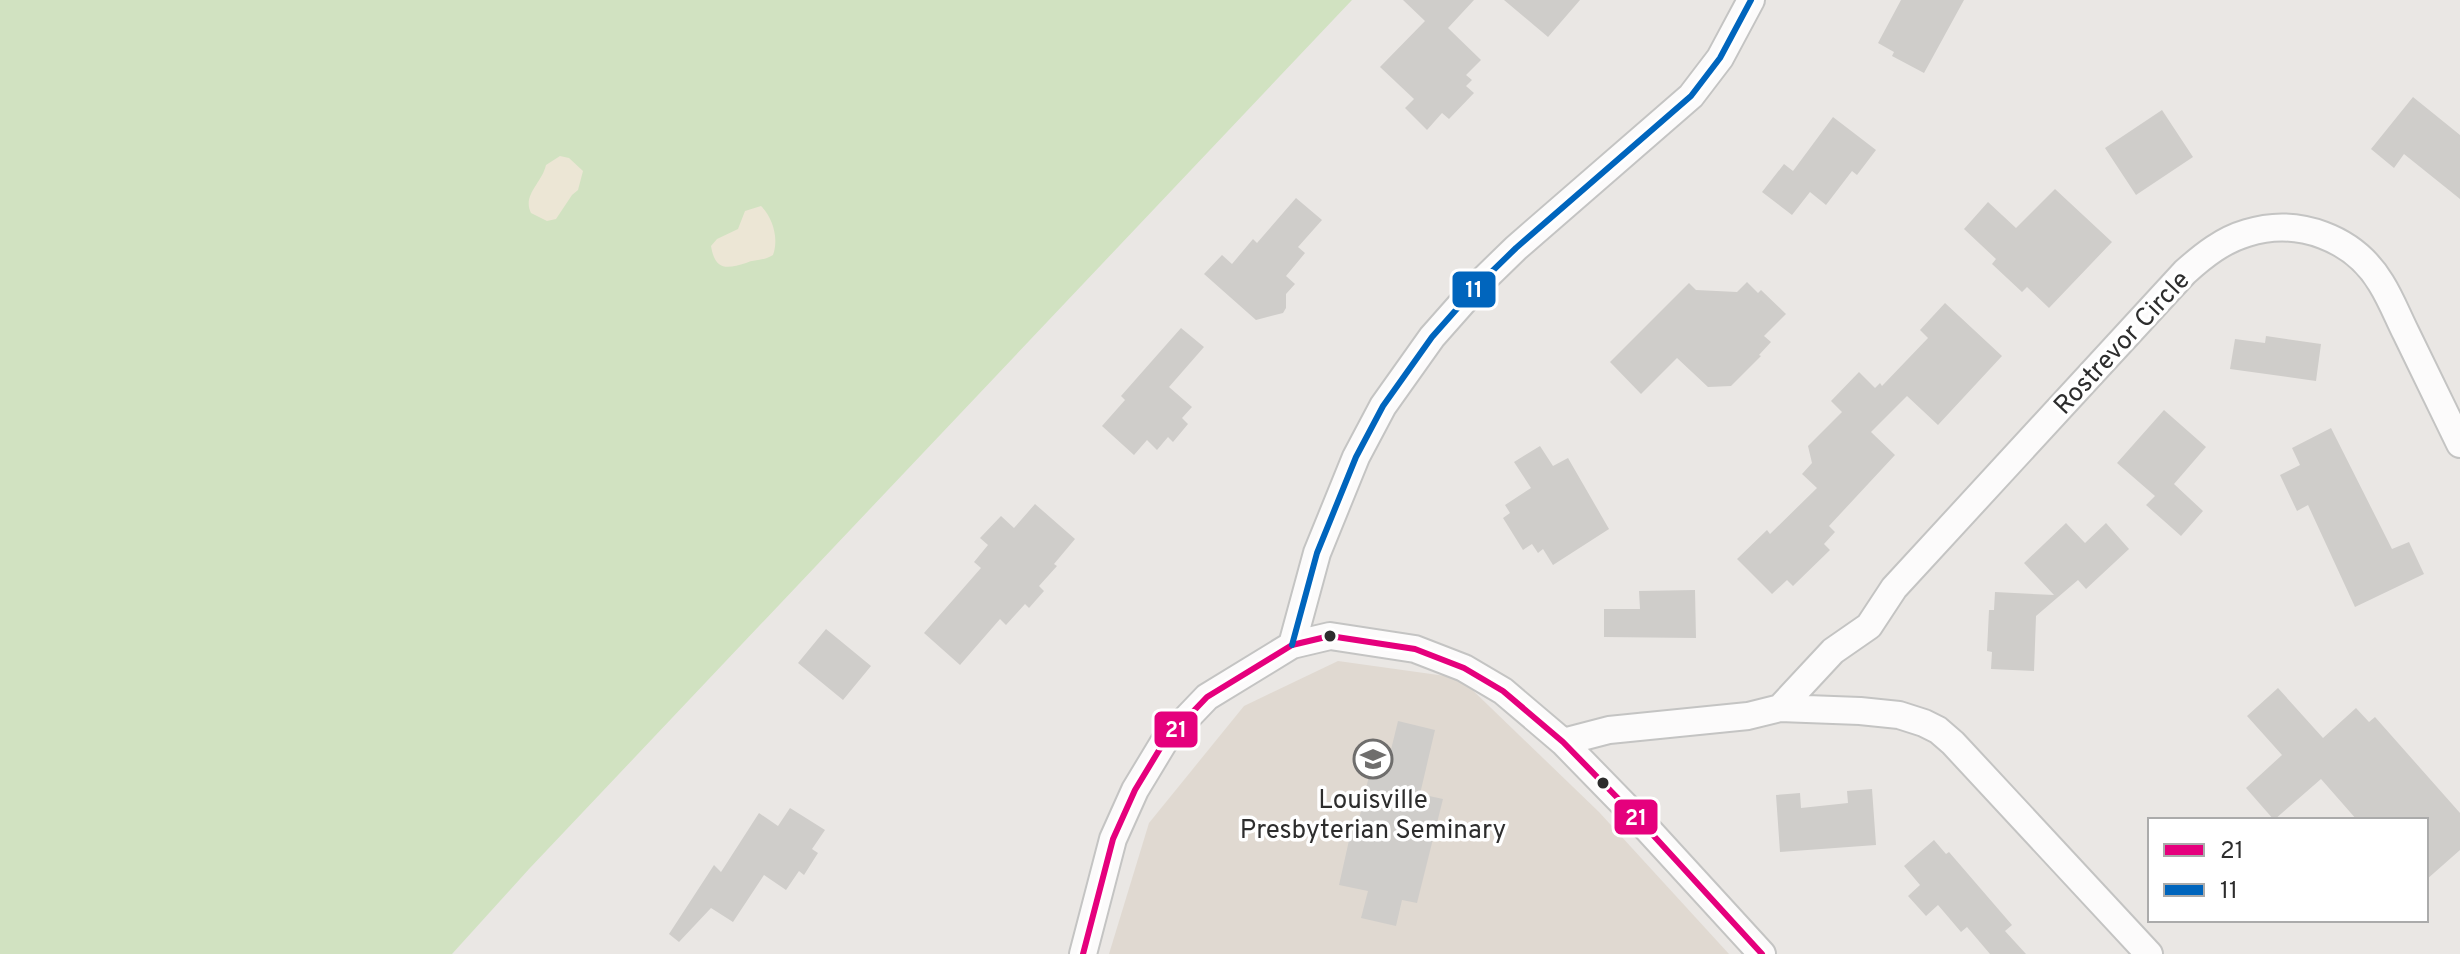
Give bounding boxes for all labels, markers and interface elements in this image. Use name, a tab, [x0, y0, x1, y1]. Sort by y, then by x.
street label: Rostrevor Circle	[2048, 265, 2198, 423]
line badge: 11	[1451, 270, 1497, 309]
text: 11	[1465, 278, 1483, 305]
unlabelled marker	[1322, 628, 1338, 644]
line badge: 21	[1153, 710, 1199, 749]
text: 21	[1165, 718, 1187, 745]
school or university icon: Louisville Presbyterian Seminary	[1352, 738, 1394, 780]
unlabelled marker	[1595, 775, 1611, 791]
place label: Louisville Presbyterian Seminary	[1240, 785, 1506, 848]
line badge: 21	[1613, 798, 1659, 836]
text: 21	[1625, 806, 1647, 833]
legend	[2148, 818, 2428, 922]
text: 21	[2220, 837, 2244, 867]
text: 11	[2220, 877, 2238, 907]

